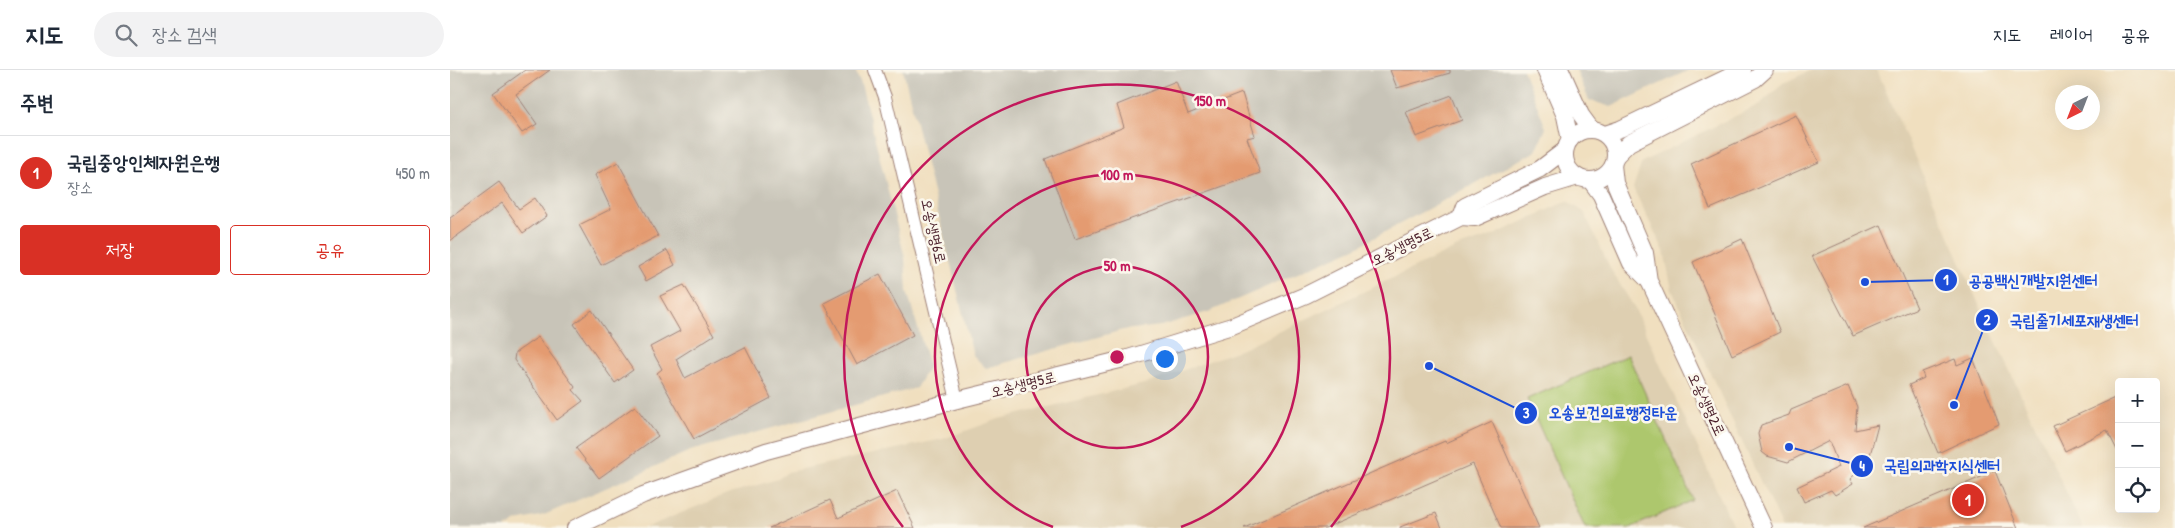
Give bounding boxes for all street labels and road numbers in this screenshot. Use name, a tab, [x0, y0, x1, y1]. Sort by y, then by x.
street label: 오송생명6로	[916, 196, 952, 266]
street label: 오송생명5로	[1368, 222, 1436, 270]
street label: 오송생명5로	[988, 366, 1058, 402]
street label: 오송생명2로	[1683, 369, 1731, 439]

